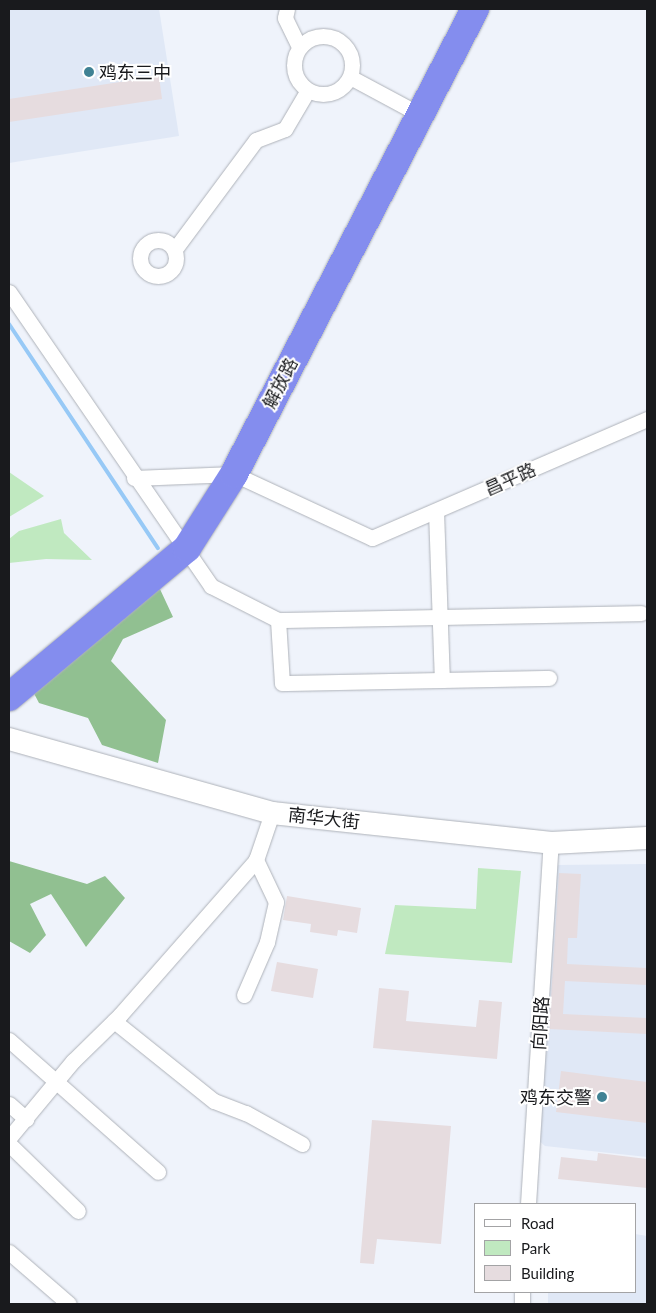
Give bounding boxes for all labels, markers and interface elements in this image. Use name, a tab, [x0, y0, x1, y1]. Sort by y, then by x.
place label: 鸡东三中	[99, 61, 171, 83]
marker: 鸡东三中	[83, 66, 95, 78]
street label: 解放路	[258, 354, 302, 412]
street label: 昌平路	[481, 458, 539, 500]
street label: 南华大街	[287, 803, 361, 833]
street label: 向阳路	[527, 995, 553, 1051]
place label: 鸡东交警	[520, 1086, 592, 1108]
marker: 鸡东交警	[596, 1091, 608, 1103]
legend	[473, 1203, 636, 1293]
text: Road	[521, 1214, 554, 1232]
text: Park	[521, 1239, 550, 1257]
text: Building	[521, 1264, 574, 1282]

